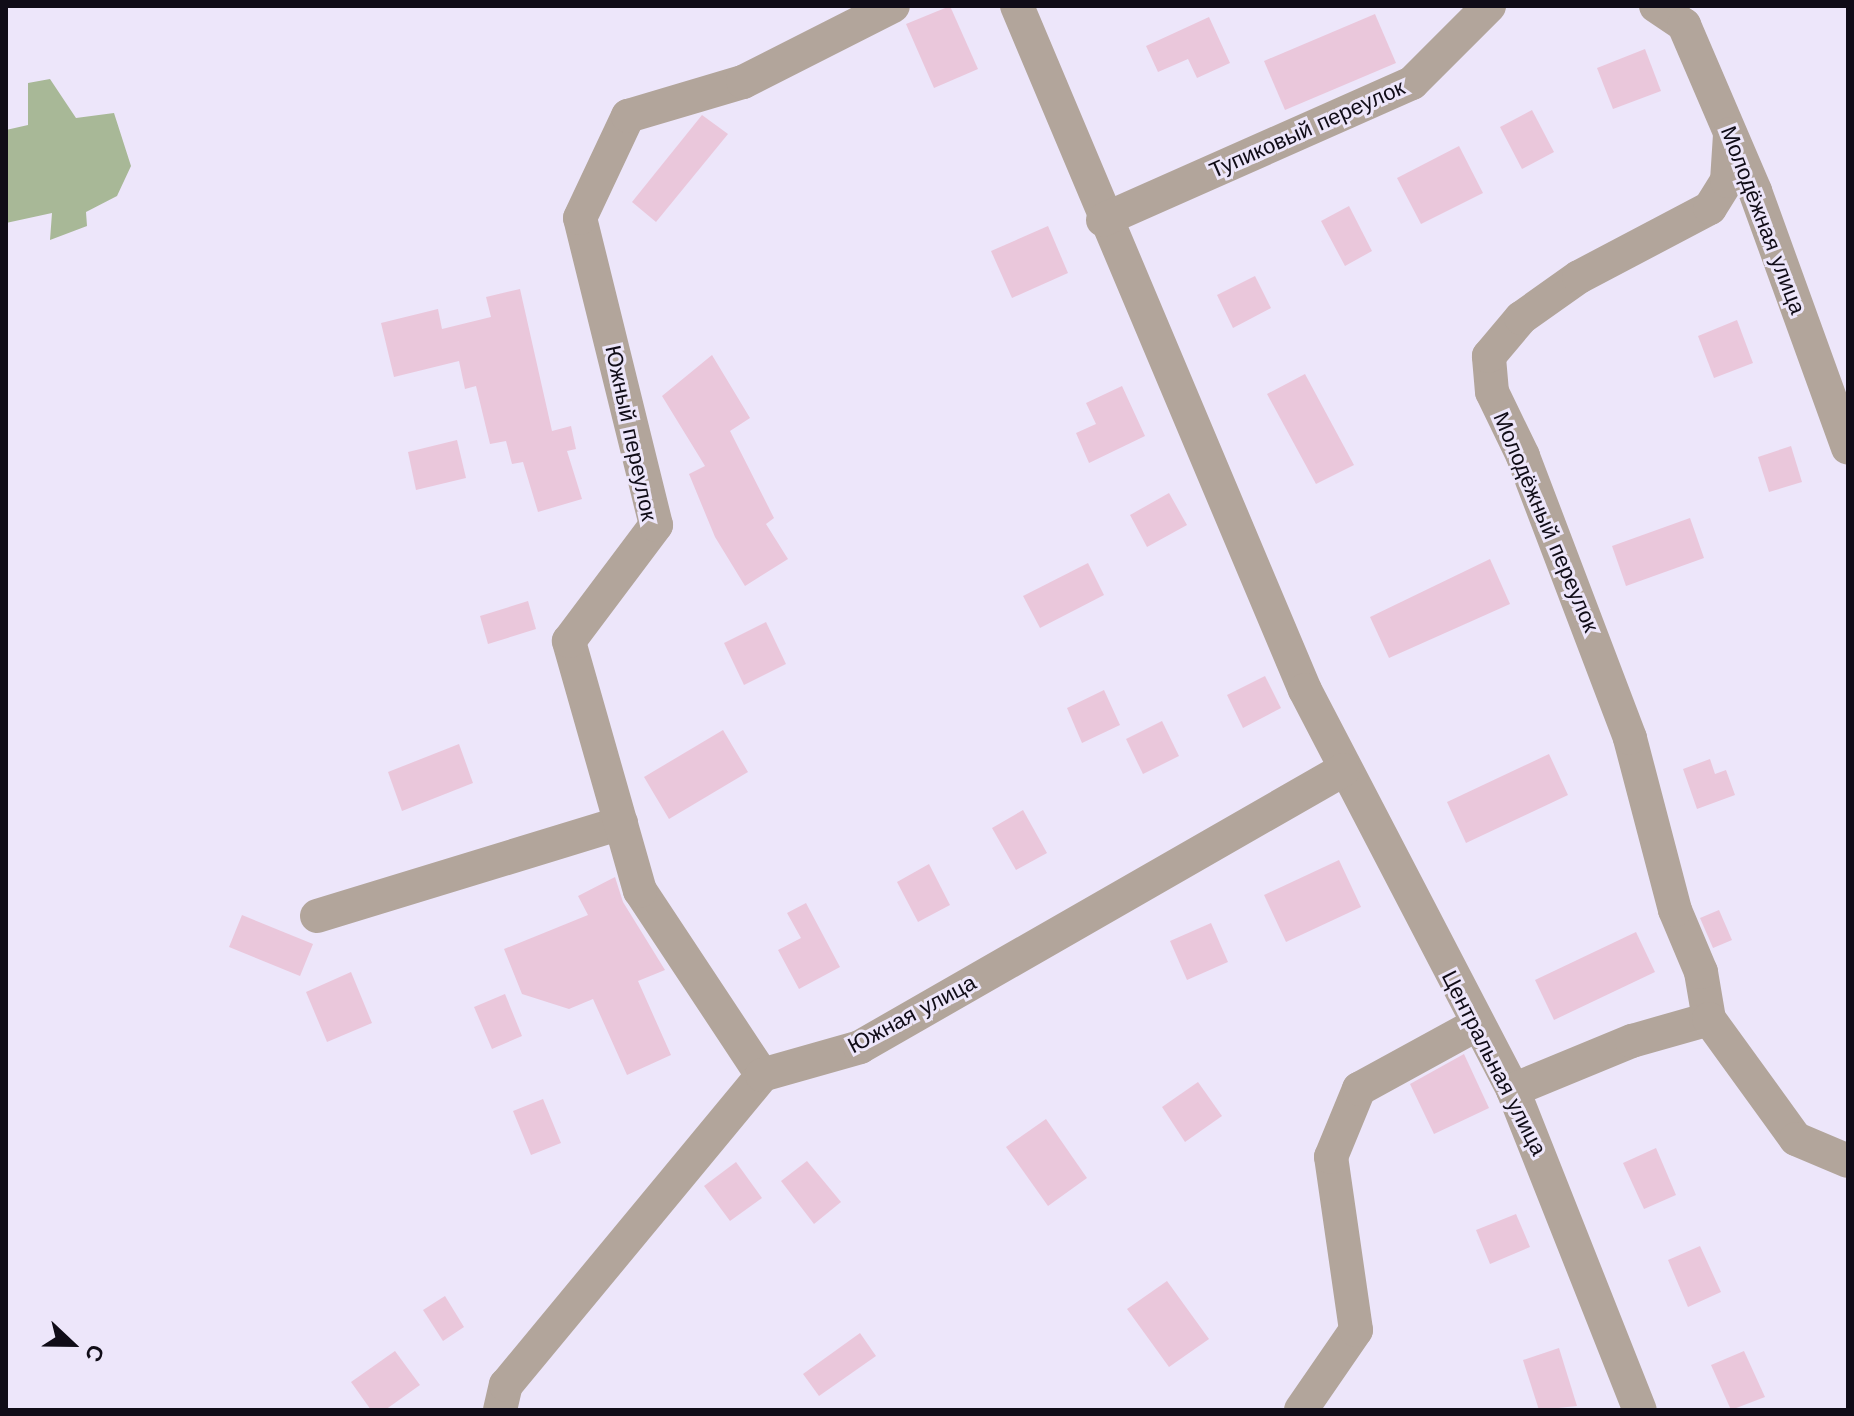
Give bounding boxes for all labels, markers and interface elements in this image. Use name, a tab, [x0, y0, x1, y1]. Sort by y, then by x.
street label: Тупиковый переулок	[1205, 74, 1409, 184]
street label: Молодёжная улица	[1715, 122, 1811, 318]
street label: Южный переулок	[600, 343, 662, 523]
street label: Молодёжный переулок	[1488, 408, 1604, 636]
street label: Центральная улица	[1436, 966, 1552, 1160]
street label: Южная улица	[843, 969, 981, 1059]
north arrow	[32, 1304, 112, 1384]
text: С	[80, 1341, 109, 1365]

